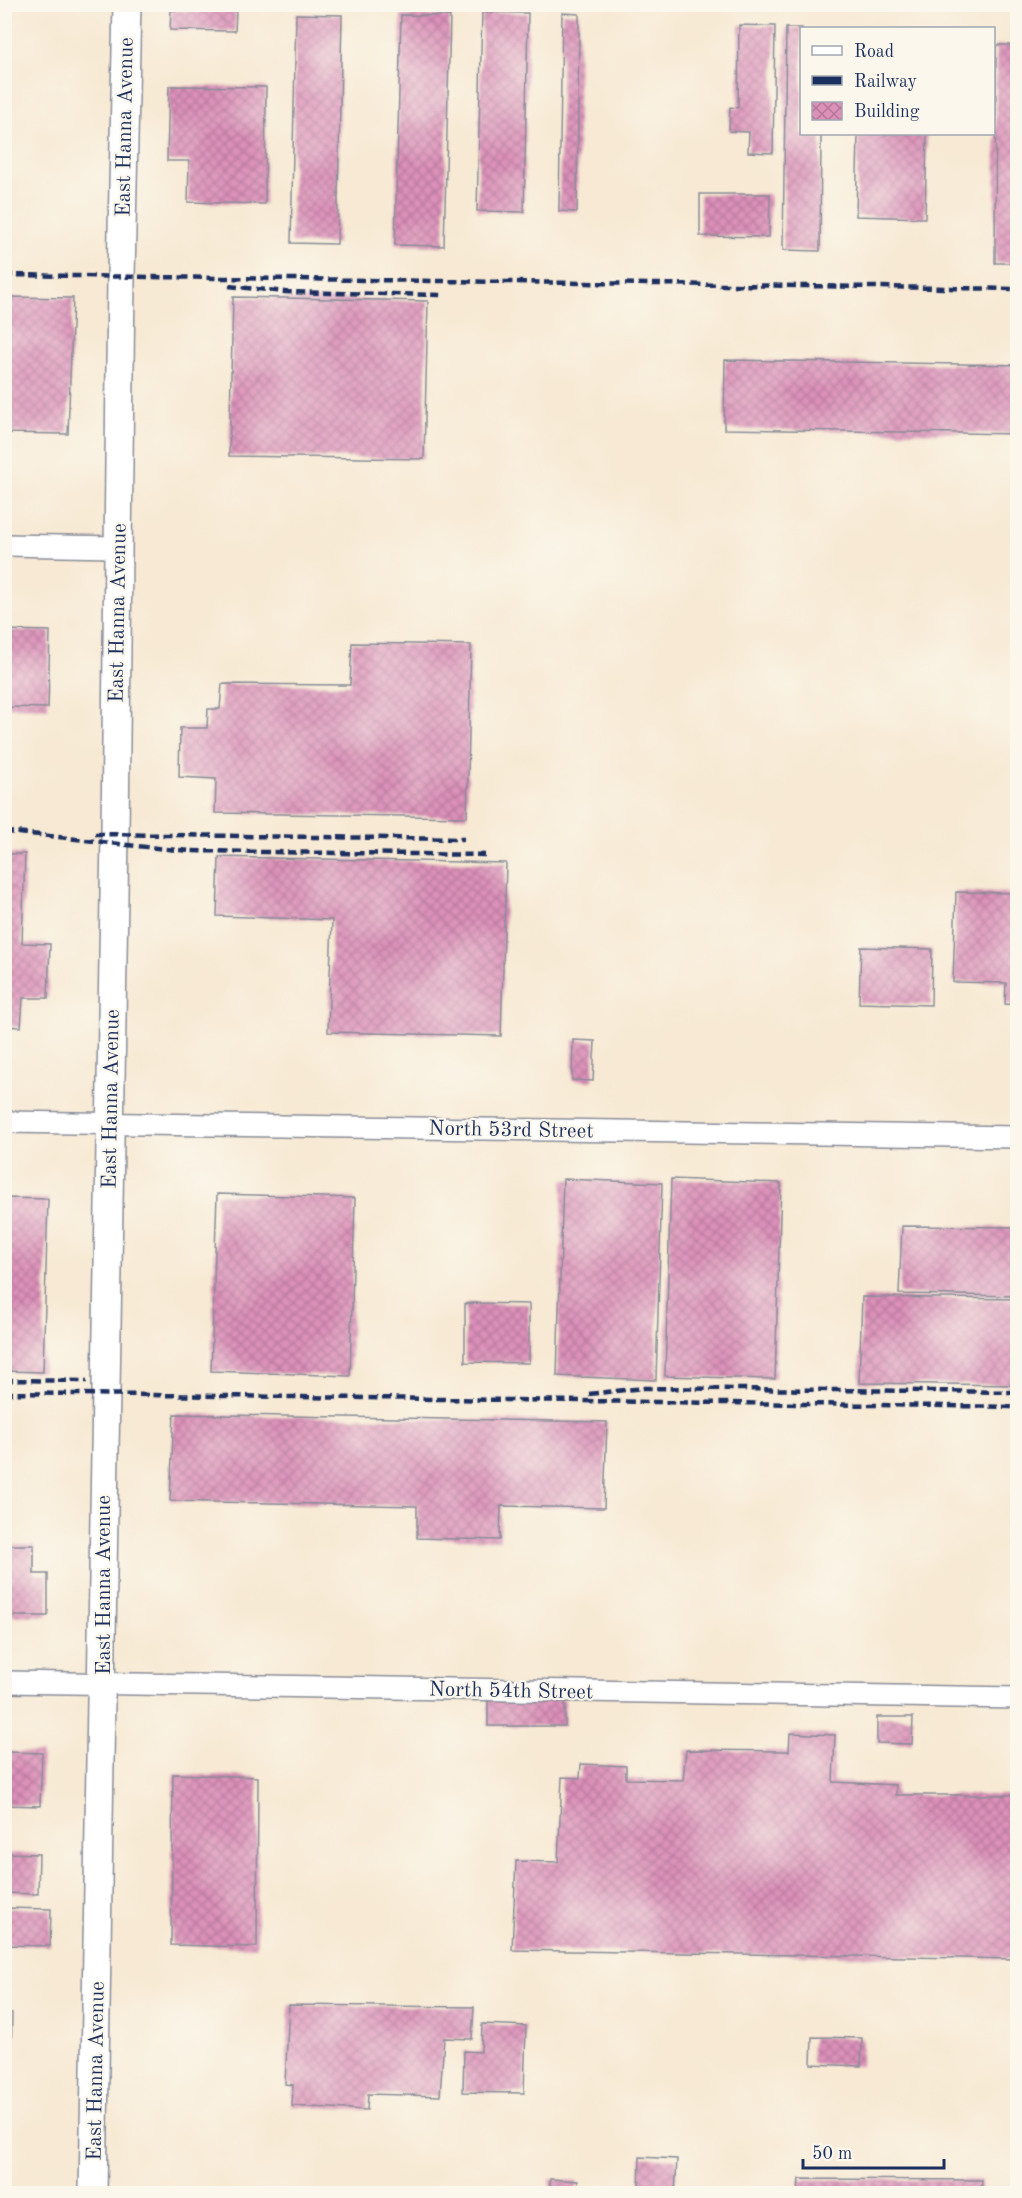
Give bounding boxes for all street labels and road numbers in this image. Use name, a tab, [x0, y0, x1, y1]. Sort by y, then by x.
street label: East Hanna Avenue	[113, 37, 138, 217]
street label: East Hanna Avenue	[106, 523, 131, 703]
street label: East Hanna Avenue	[99, 1009, 124, 1189]
street label: North 53rd Street	[428, 1119, 594, 1142]
street label: East Hanna Avenue	[94, 1495, 115, 1675]
street label: North 54th Street	[429, 1680, 593, 1703]
street label: East Hanna Avenue	[84, 1981, 109, 2161]

